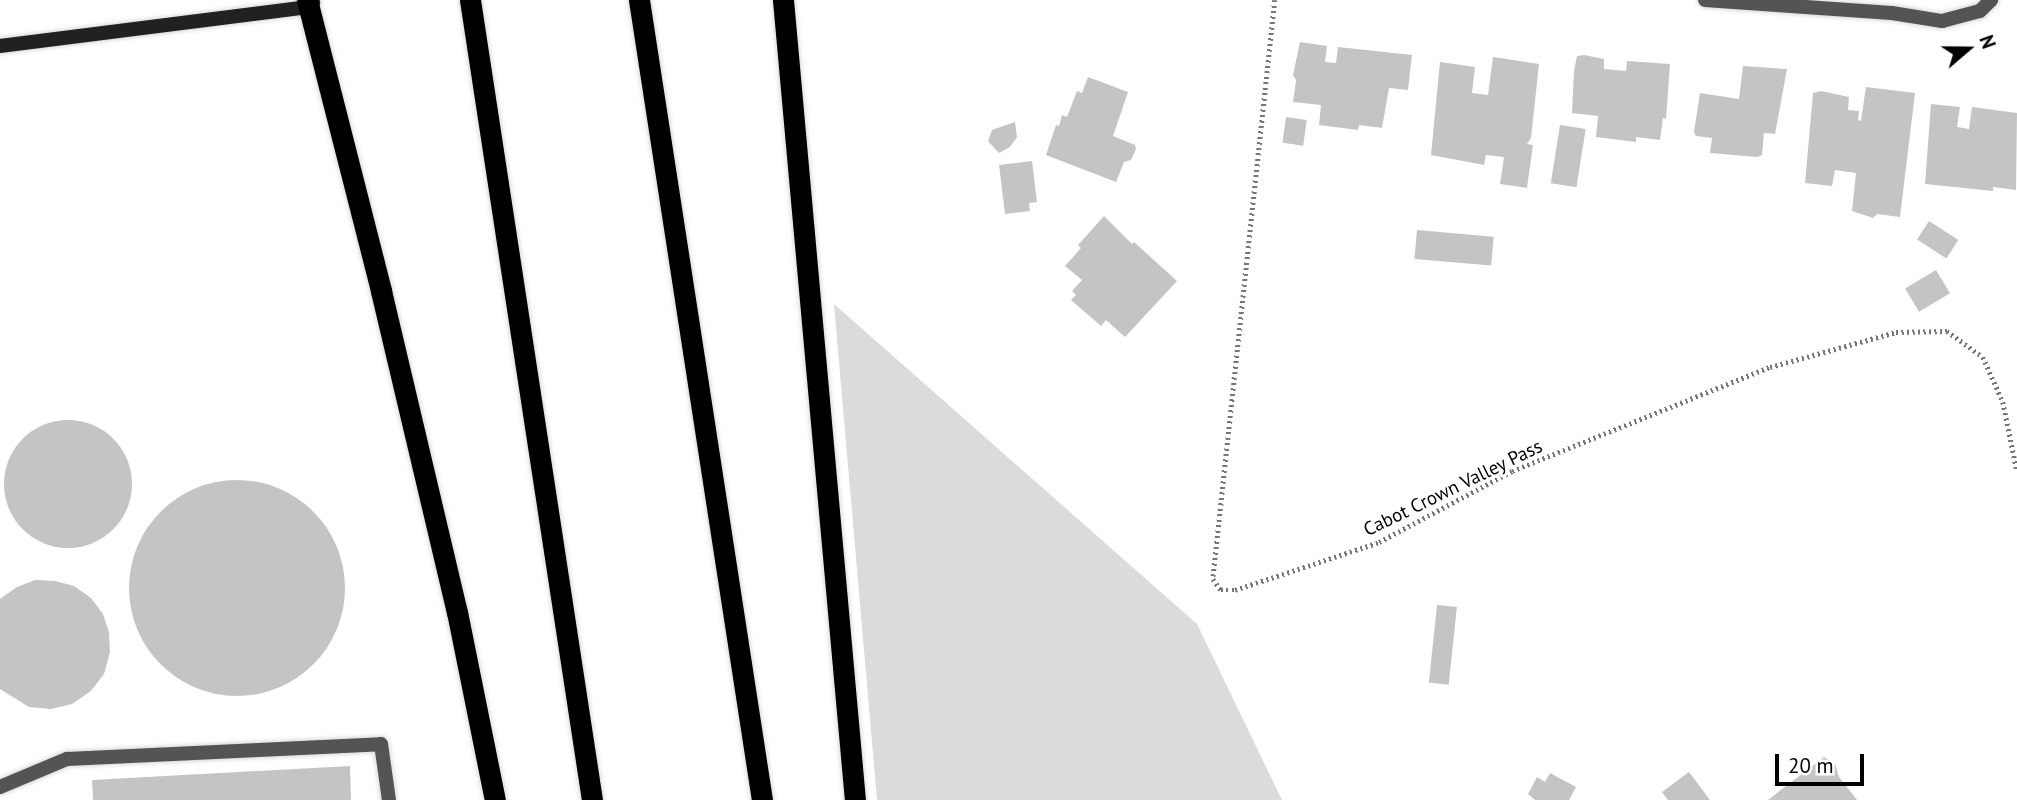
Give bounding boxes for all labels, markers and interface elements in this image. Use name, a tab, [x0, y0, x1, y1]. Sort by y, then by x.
north arrow	[1933, 14, 2003, 84]
text: N	[1974, 32, 2001, 52]
street label: Cabot Crown Valley Pass	[1359, 435, 1547, 541]
scale bar	[1779, 740, 1868, 784]
text: 20 m	[1788, 752, 1834, 779]

